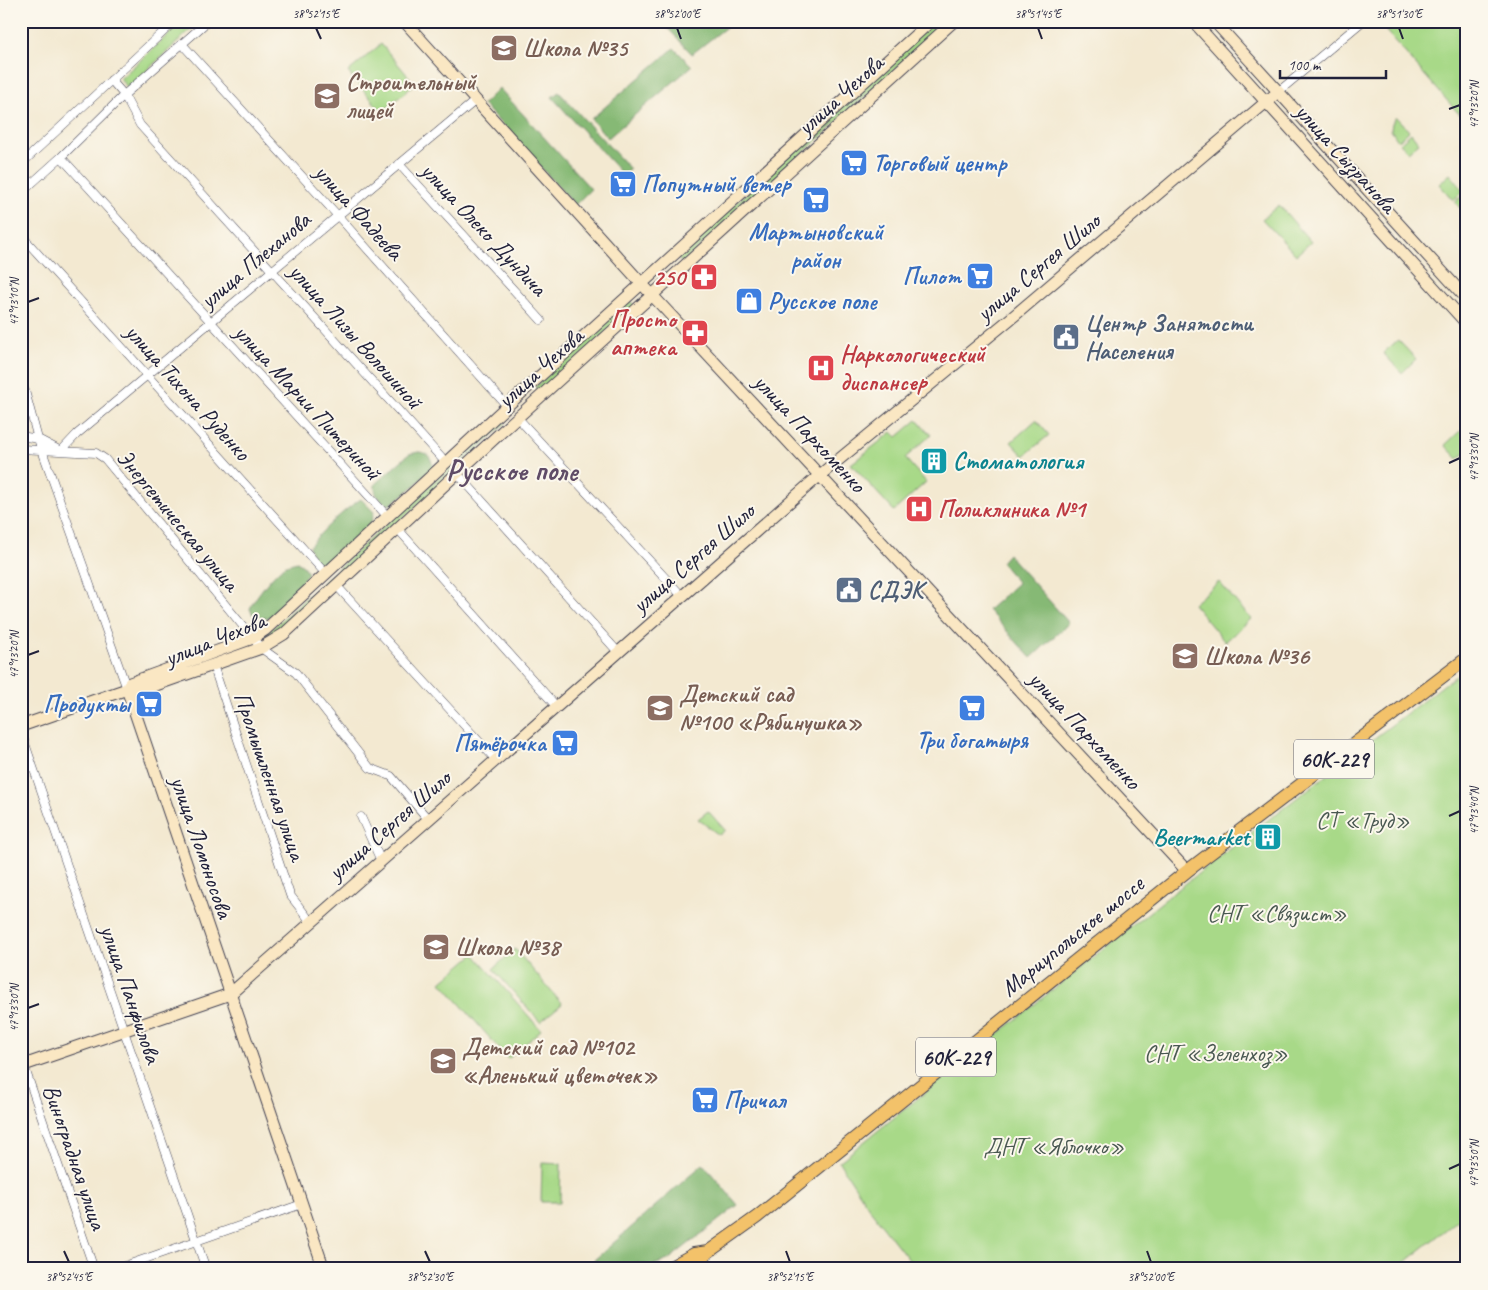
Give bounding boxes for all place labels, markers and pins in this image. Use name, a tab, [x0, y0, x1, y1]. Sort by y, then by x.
school or university icon: Школа №35	[489, 33, 519, 63]
place label: Школа №35	[523, 33, 630, 63]
place label: Строительный лицей	[346, 67, 478, 125]
school or university icon: Строительный лицей	[312, 81, 342, 111]
supermarket icon: Торговый центр	[839, 148, 869, 178]
place label: Торговый центр	[873, 148, 1008, 178]
supermarket icon: Попутный ветер	[608, 169, 638, 199]
place label: Попутный ветер	[642, 169, 793, 199]
supermarket icon: Мартыновский район	[801, 185, 831, 215]
place label: Мартыновский район	[749, 217, 885, 275]
place label: Пилот	[903, 261, 962, 291]
supermarket icon: Пилот	[965, 261, 995, 291]
place label: 250	[653, 262, 687, 292]
pharmacy icon: 250	[689, 262, 719, 292]
shop icon: Русское поле	[734, 286, 764, 316]
place label: Русское поле	[768, 286, 878, 316]
place label: Просто аптека	[610, 304, 679, 362]
place label: Центр Занятости Населения	[1085, 308, 1255, 366]
pharmacy icon: Просто аптека	[680, 318, 710, 348]
public building icon: Центр Занятости Населения	[1051, 322, 1081, 352]
place label: Наркологический диспансер	[840, 339, 987, 397]
hospital icon: Наркологический диспансер	[806, 353, 836, 383]
building icon: Стоматология	[919, 446, 949, 476]
place label: Стоматология	[953, 446, 1085, 476]
hospital icon: Поликлиника №1	[904, 494, 934, 524]
place label: Поликлиника №1	[938, 494, 1088, 524]
public building icon: СДЭК	[834, 575, 864, 605]
place label: СДЭК	[868, 575, 928, 605]
school or university icon: Школа №36	[1170, 641, 1200, 671]
place label: Школа №36	[1204, 641, 1311, 671]
place label: Детский сад №100 «Рябинушка»	[679, 679, 862, 737]
place label: Продукты	[43, 689, 132, 719]
supermarket icon: Продукты	[134, 689, 164, 719]
school or university icon: Детский сад №100 «Рябинушка»	[645, 693, 675, 723]
supermarket icon: Три богатыря	[957, 693, 987, 723]
place label: Три богатыря	[916, 725, 1029, 755]
place label: Пятёрочка	[454, 728, 547, 758]
supermarket icon: Пятёрочка	[550, 728, 580, 758]
place label: Beermarket	[1153, 822, 1252, 852]
building icon: Beermarket	[1253, 822, 1283, 852]
school or university icon: Школа №38	[421, 932, 451, 962]
place label: Школа №38	[455, 932, 563, 962]
place label: Детский сад №102 «Аленький цветочек»	[462, 1032, 658, 1090]
school or university icon: Детский сад №102 «Аленький цветочек»	[428, 1046, 458, 1076]
supermarket icon: Причал	[690, 1085, 720, 1115]
place label: Причал	[724, 1085, 788, 1115]

